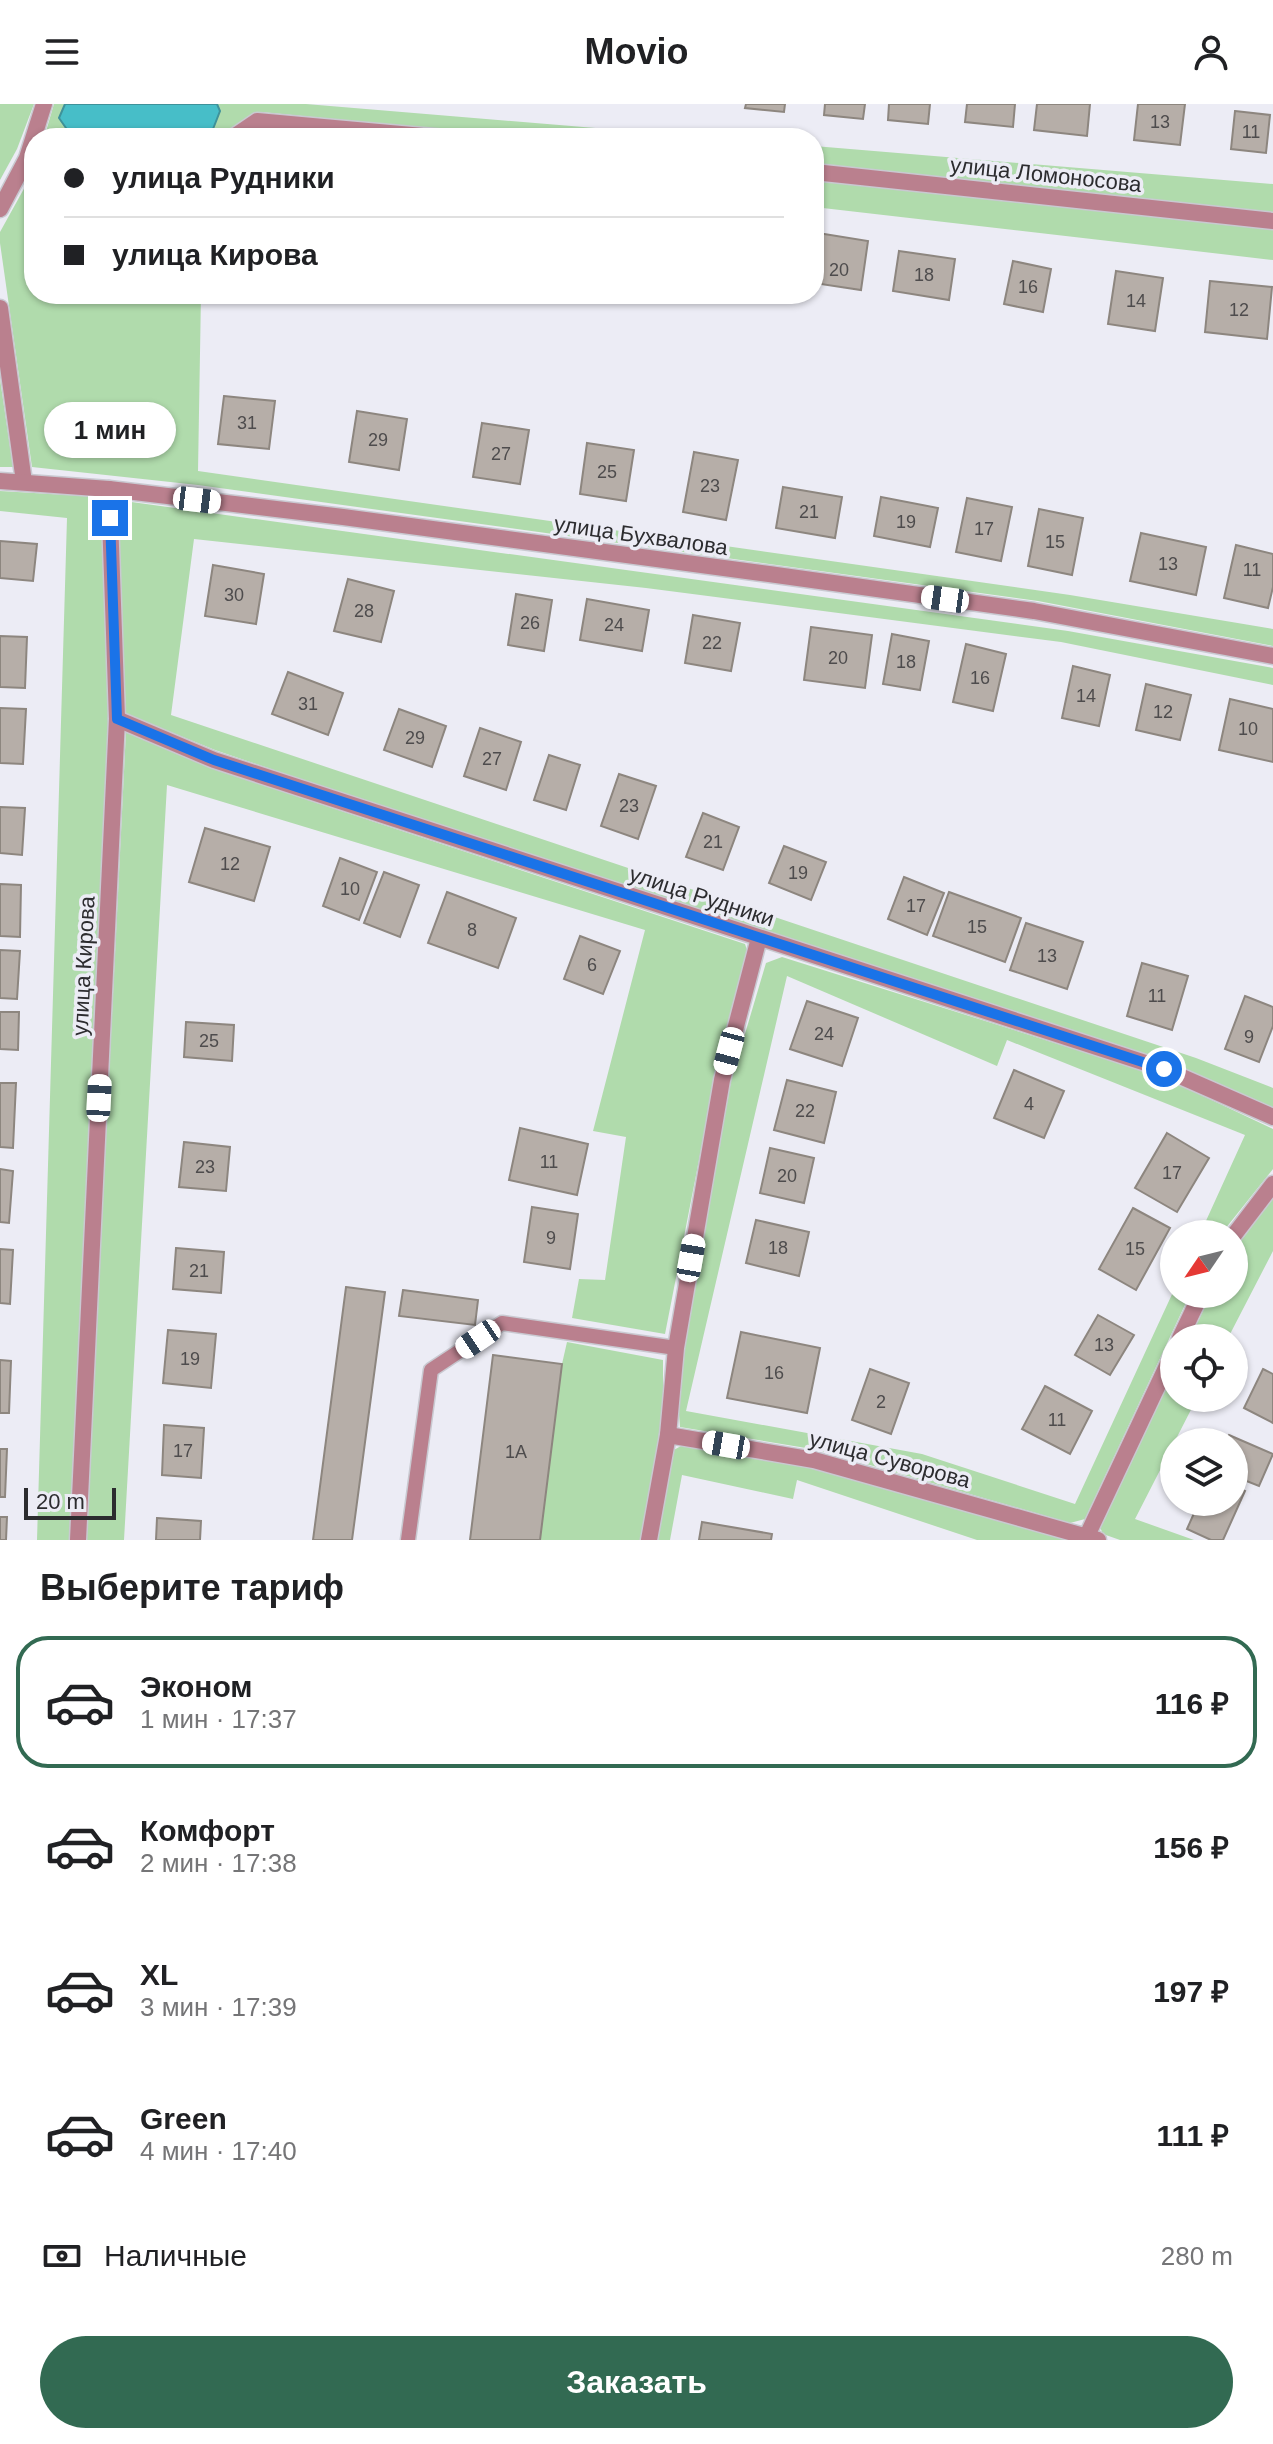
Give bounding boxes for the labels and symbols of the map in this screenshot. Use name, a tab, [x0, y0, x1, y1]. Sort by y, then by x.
house number: 13	[1150, 112, 1170, 132]
house number: 11	[1242, 122, 1260, 142]
street label: улица Ломоносова	[949, 152, 1144, 197]
house number: 20	[829, 260, 849, 280]
house number: 18	[914, 265, 934, 285]
house number: 16	[1018, 277, 1038, 297]
house number: 14	[1126, 291, 1146, 311]
house number: 12	[1229, 300, 1249, 320]
callout: 1 мин	[44, 402, 176, 458]
house number: 31	[237, 413, 257, 433]
house number: 29	[368, 430, 388, 450]
house number: 27	[491, 444, 511, 464]
house number: 25	[597, 462, 617, 482]
house number: 23	[700, 476, 720, 496]
car	[172, 485, 222, 515]
route end	[92, 500, 128, 536]
house number: 21	[799, 502, 819, 522]
street label: улица Бухвалова	[552, 511, 730, 560]
house number: 19	[896, 512, 916, 532]
house number: 17	[974, 519, 994, 539]
house number: 15	[1045, 532, 1065, 552]
house number: 13	[1158, 554, 1178, 574]
house number: 11	[1243, 560, 1261, 580]
car	[920, 584, 970, 614]
house number: 30	[224, 585, 244, 605]
house number: 28	[354, 601, 374, 621]
house number: 26	[520, 613, 540, 633]
house number: 24	[604, 615, 624, 635]
house number: 22	[702, 633, 722, 653]
house number: 20	[828, 648, 848, 668]
house number: 18	[896, 652, 916, 672]
house number: 16	[970, 668, 990, 688]
house number: 14	[1076, 686, 1096, 706]
house number: 31	[298, 694, 318, 714]
house number: 12	[1153, 702, 1173, 722]
house number: 10	[1238, 719, 1258, 739]
house number: 29	[405, 728, 425, 748]
house number: 27	[482, 749, 502, 769]
house number: 23	[619, 796, 639, 816]
house number: 21	[703, 832, 723, 852]
house number: 12	[220, 854, 240, 874]
street label: улица Рудники	[626, 861, 777, 932]
house number: 19	[788, 863, 808, 883]
house number: 10	[340, 879, 360, 899]
street label: улица Кирова	[67, 895, 100, 1037]
house number: 17	[906, 896, 926, 916]
house number: 15	[967, 917, 987, 937]
house number: 8	[467, 920, 477, 940]
house number: 13	[1037, 946, 1057, 966]
house number: 6	[587, 955, 597, 975]
house number: 11	[1148, 986, 1166, 1006]
house number: 24	[814, 1024, 834, 1044]
car	[711, 1025, 747, 1077]
house number: 9	[1244, 1027, 1254, 1047]
house number: 25	[199, 1031, 219, 1051]
route start	[1146, 1051, 1182, 1087]
car	[86, 1073, 112, 1123]
house number: 4	[1024, 1094, 1034, 1114]
house number: 22	[795, 1101, 815, 1121]
house number: 11	[540, 1152, 558, 1172]
house number: 23	[195, 1157, 215, 1177]
house number: 17	[1162, 1163, 1182, 1183]
house number: 20	[777, 1166, 797, 1186]
north arrow	[1160, 1220, 1248, 1308]
house number: 9	[546, 1228, 556, 1248]
car	[675, 1232, 707, 1284]
house number: 18	[768, 1238, 788, 1258]
house number: 15	[1125, 1239, 1145, 1259]
house number: 21	[189, 1261, 209, 1281]
car	[451, 1316, 505, 1362]
house number: 13	[1094, 1335, 1114, 1355]
house number: 19	[180, 1349, 200, 1369]
house number: 16	[764, 1363, 784, 1383]
house number: 2	[876, 1392, 886, 1412]
house number: 11	[1048, 1410, 1066, 1430]
street label: улица Суворова	[807, 1426, 974, 1493]
car	[700, 1429, 752, 1461]
house number: 17	[173, 1441, 193, 1461]
house number: 1А	[505, 1442, 527, 1462]
scale bar	[24, 1484, 116, 1520]

